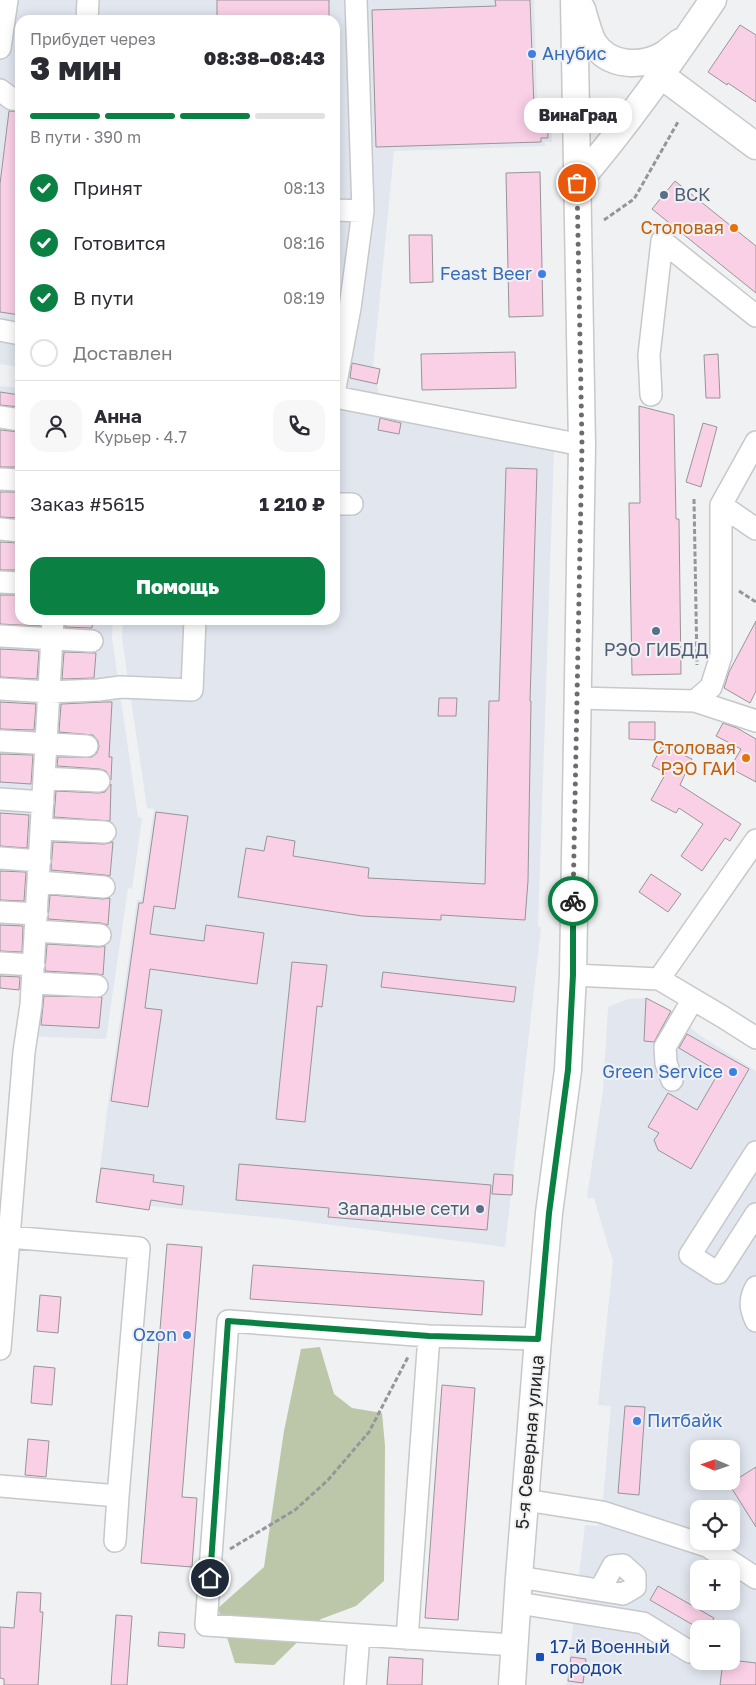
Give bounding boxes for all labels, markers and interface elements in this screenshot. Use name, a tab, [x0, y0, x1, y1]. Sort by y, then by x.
text: Прибудет через	[30, 29, 156, 49]
place label: Анубис	[542, 42, 607, 64]
text: 08:38–08:43	[204, 46, 325, 69]
marker: Анубис	[526, 48, 538, 60]
text: 3 мин	[30, 49, 121, 87]
callout: ВинаГрад	[523, 98, 631, 133]
text: ВинаГрад	[539, 105, 617, 125]
text: В пути · 390 m	[30, 127, 141, 147]
pin	[556, 162, 598, 204]
icon: bag	[563, 169, 591, 197]
icon: check	[30, 174, 58, 202]
text: Принят	[73, 176, 142, 199]
text: 08:13	[283, 178, 325, 198]
place label: ВСК	[674, 183, 711, 205]
marker: ВСК	[658, 189, 670, 201]
place label: Столовая	[641, 216, 724, 238]
marker: Столовая	[728, 222, 740, 234]
icon: check	[30, 229, 58, 257]
text: Готовится	[73, 231, 166, 254]
text: 08:16	[283, 233, 325, 253]
place label: Feast Beer	[440, 262, 532, 284]
marker: Feast Beer	[536, 268, 548, 280]
icon: check	[30, 284, 58, 312]
text: В пути	[73, 286, 134, 309]
text: 08:19	[283, 288, 325, 308]
text: Доставлен	[73, 341, 173, 364]
button: person	[30, 400, 82, 452]
button: phone	[273, 400, 325, 452]
text: Анна	[94, 404, 142, 427]
text: Курьер · 4.7	[94, 427, 187, 447]
text: Заказ #5615	[30, 492, 145, 515]
text: 1 210 ₽	[259, 492, 325, 515]
button: Помощь	[30, 557, 325, 615]
marker: РЭО ГИБДД	[650, 625, 662, 637]
place label: РЭО ГИБДД	[604, 638, 708, 660]
place label: Столовая РЭО ГАИ	[653, 736, 736, 779]
marker: Столовая РЭО ГАИ	[740, 752, 752, 764]
courier	[548, 876, 598, 926]
icon: bike	[559, 887, 587, 915]
place label: Green Service	[602, 1060, 723, 1082]
marker: Green Service	[727, 1066, 739, 1078]
place label: Западные сети	[338, 1197, 470, 1219]
marker: Западные сети	[474, 1203, 486, 1215]
place label: Ozon	[133, 1323, 177, 1345]
marker: Ozon	[181, 1329, 193, 1341]
street label: 5-я Северная улица	[510, 1354, 548, 1530]
place label: Питбайк	[647, 1409, 723, 1431]
marker: Питбайк	[631, 1415, 643, 1427]
north arrow	[690, 1440, 740, 1490]
map controls	[690, 1440, 740, 1670]
button: locate	[690, 1500, 740, 1550]
pin	[189, 1557, 231, 1599]
button: +	[690, 1560, 740, 1610]
icon: home	[196, 1564, 224, 1592]
button: −	[690, 1620, 740, 1670]
place label: 17-й Военный городок	[550, 1635, 670, 1678]
marker: 17-й Военный городок	[534, 1651, 546, 1663]

